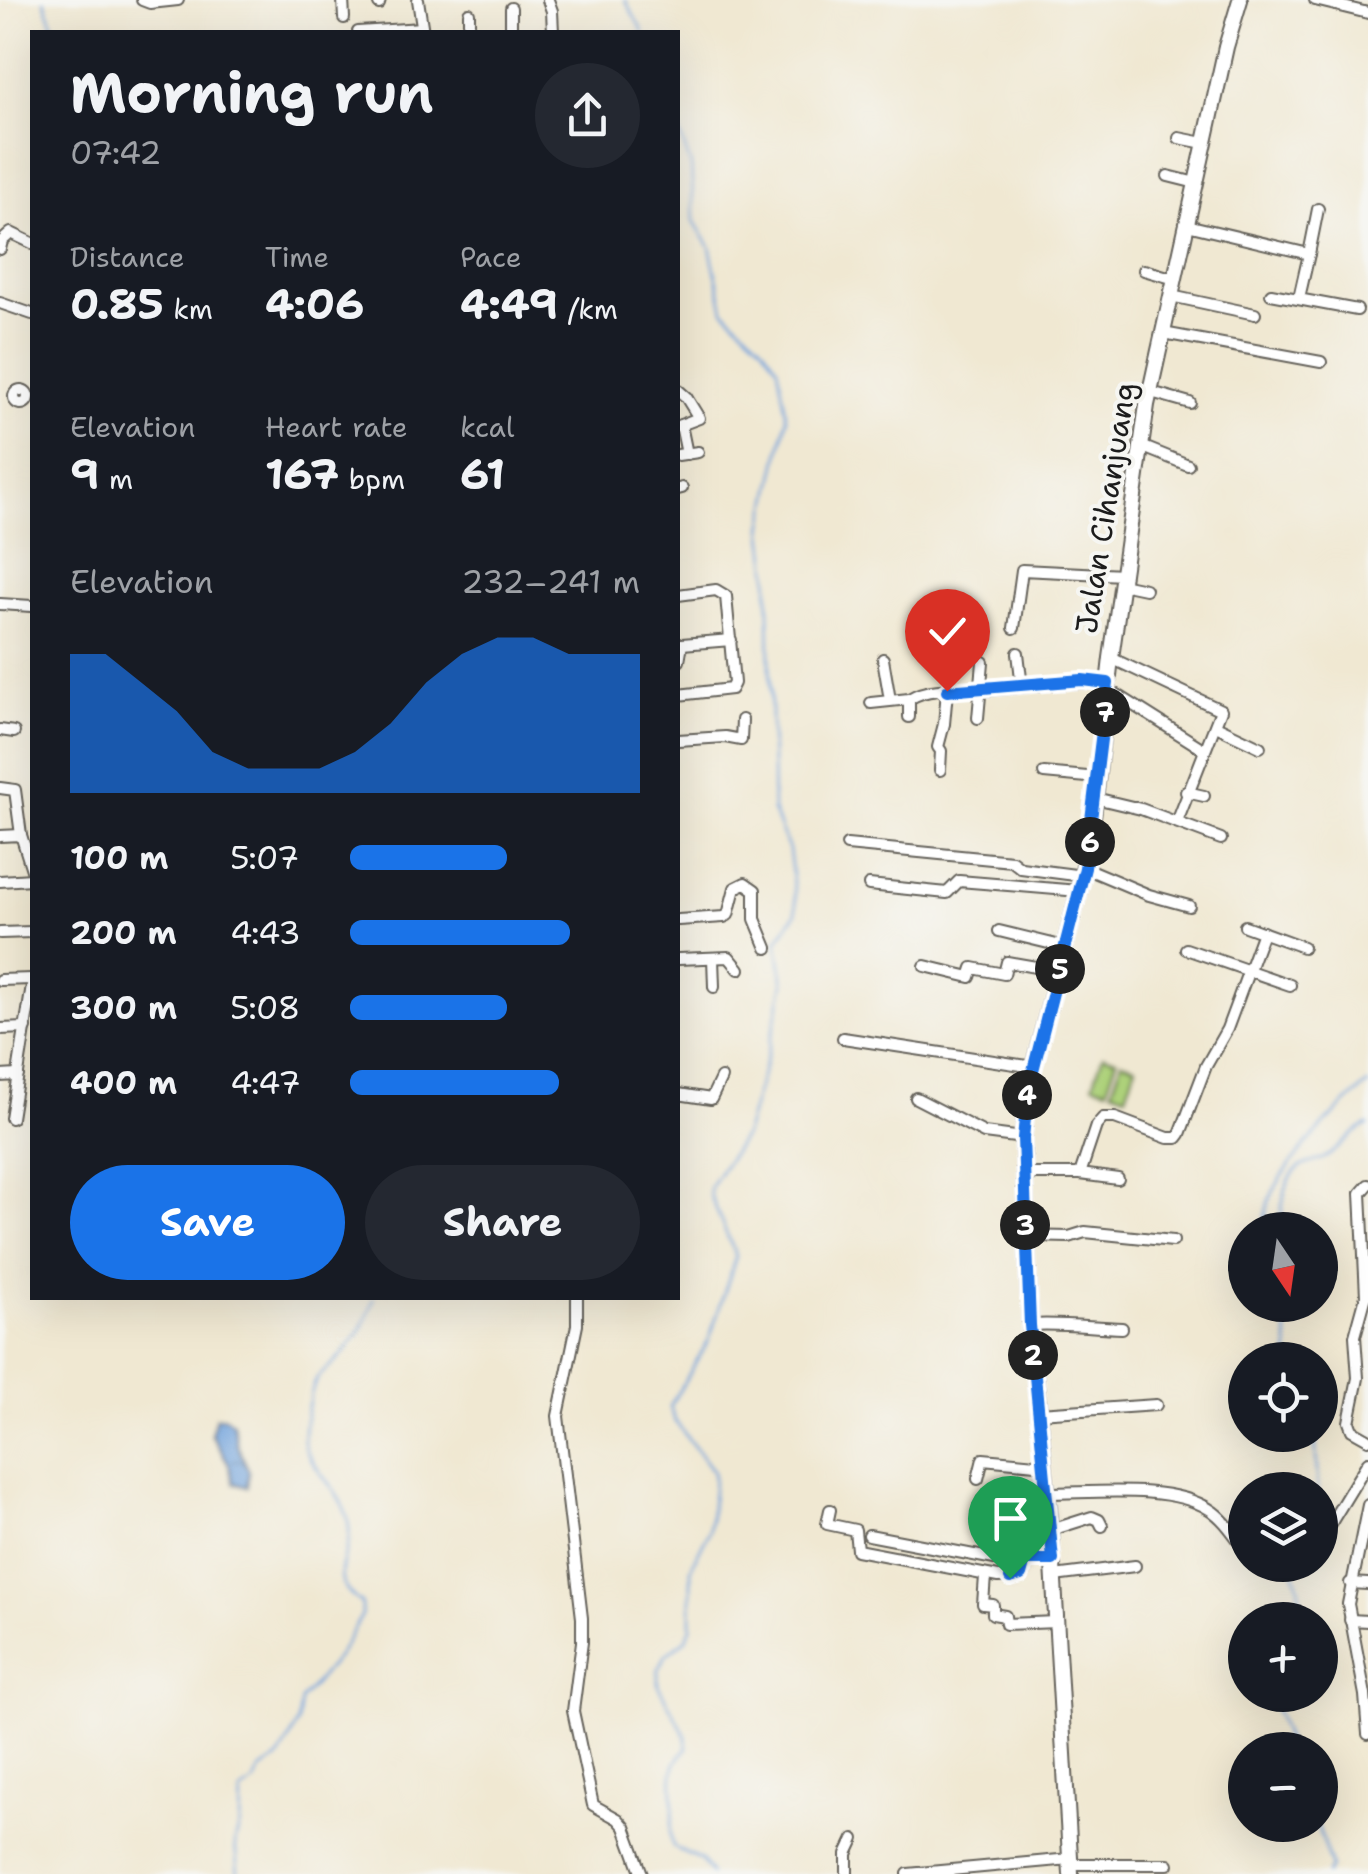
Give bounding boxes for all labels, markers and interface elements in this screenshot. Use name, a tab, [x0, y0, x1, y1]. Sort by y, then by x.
text: Morning run	[70, 56, 434, 130]
button: share	[535, 63, 640, 168]
text: 07:42	[70, 131, 161, 174]
text: Distance	[70, 238, 185, 276]
text: Time	[265, 238, 329, 276]
text: Pace	[460, 238, 522, 276]
text: 0.85	[70, 276, 164, 332]
text: 4:06	[265, 276, 364, 332]
text: 4:49	[460, 276, 558, 332]
text: km	[164, 290, 213, 328]
text: /km	[558, 290, 618, 328]
street label: Jalan Cihanjuang	[1065, 379, 1146, 637]
text: Elevation	[70, 408, 195, 446]
text: Heart rate	[265, 408, 408, 446]
text: kcal	[460, 408, 514, 446]
text: 9	[70, 446, 99, 502]
text: 167	[265, 446, 339, 502]
text: 61	[460, 446, 505, 502]
text: m	[99, 460, 133, 498]
text: bpm	[339, 460, 405, 498]
text: Elevation	[70, 560, 213, 603]
text: 232–241 m	[461, 560, 640, 603]
pin	[905, 589, 990, 692]
icon: check	[920, 604, 975, 659]
pin: 7	[1080, 687, 1130, 737]
text: 7	[1095, 693, 1115, 731]
pin: 6	[1065, 817, 1115, 867]
text: 6	[1080, 823, 1100, 861]
text: 100 m	[70, 836, 169, 879]
text: 5:07	[230, 836, 299, 879]
text: 200 m	[70, 911, 177, 954]
text: 4:43	[230, 911, 301, 954]
pin: 5	[1035, 944, 1085, 994]
text: 5	[1051, 950, 1069, 988]
text: 300 m	[70, 986, 177, 1029]
text: 5:08	[230, 986, 300, 1029]
text: 400 m	[70, 1061, 177, 1104]
text: 4:47	[230, 1061, 301, 1104]
pin: 4	[1002, 1070, 1052, 1120]
text: 4	[1017, 1076, 1037, 1114]
button: Save	[70, 1165, 345, 1280]
button: Share	[365, 1165, 640, 1280]
pin: 3	[1000, 1200, 1050, 1250]
text: 3	[1015, 1206, 1035, 1244]
north arrow	[1228, 1212, 1338, 1322]
map controls	[1228, 1212, 1338, 1842]
pin: 2	[1008, 1330, 1058, 1380]
text: 2	[1023, 1336, 1043, 1374]
button: locate	[1228, 1342, 1338, 1452]
button: layers	[1228, 1472, 1338, 1582]
pin	[968, 1476, 1053, 1579]
icon: arrive	[983, 1491, 1038, 1546]
button: +	[1228, 1602, 1338, 1712]
button: −	[1228, 1732, 1338, 1842]

